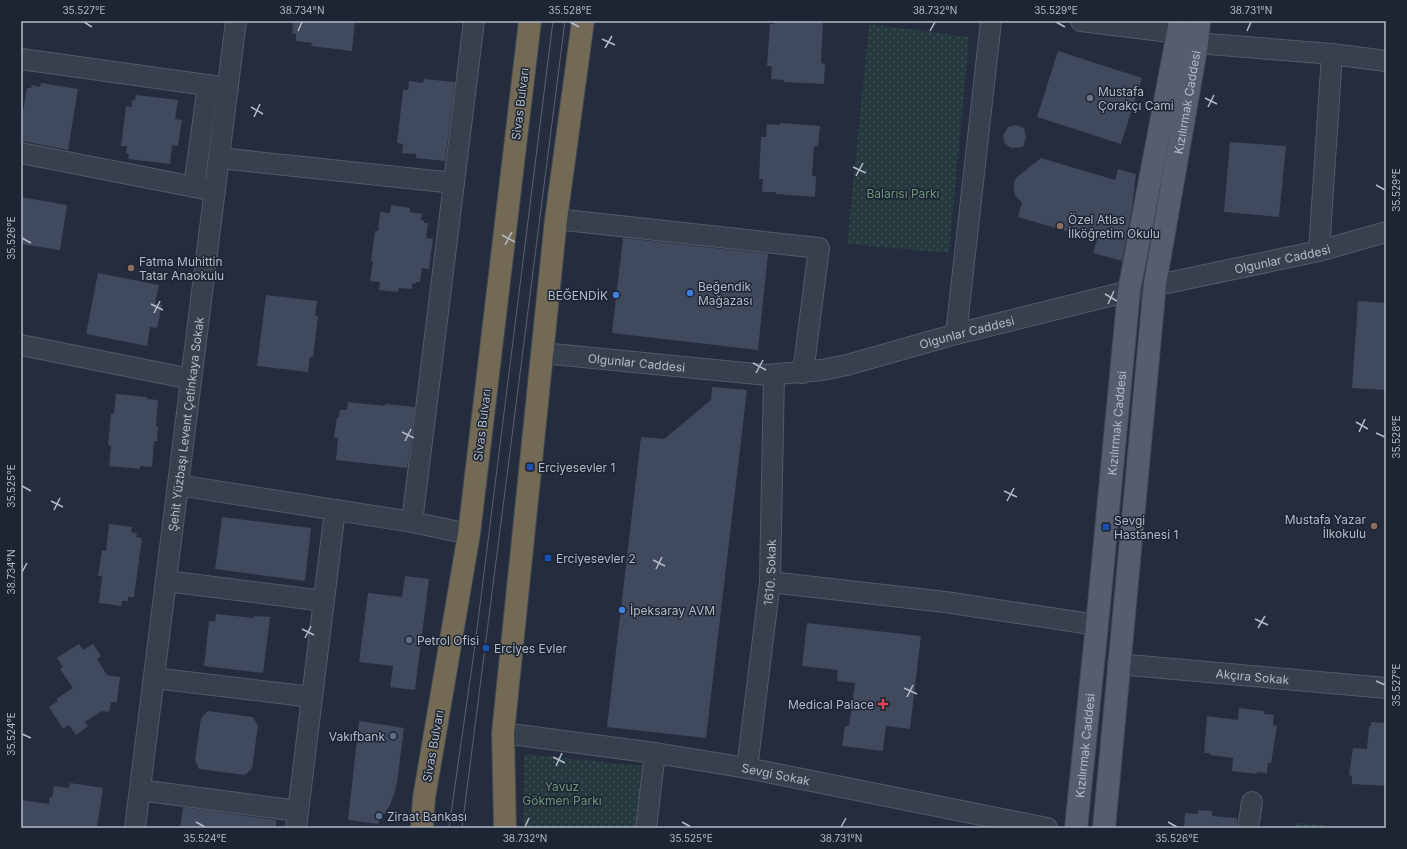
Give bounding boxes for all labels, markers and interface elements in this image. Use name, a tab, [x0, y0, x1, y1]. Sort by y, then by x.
text: 35.527°E	[62, 4, 106, 16]
text: 38.734°N	[280, 4, 324, 16]
text: 35.528°E	[548, 4, 592, 16]
text: 38.732°N	[913, 4, 957, 16]
text: 35.529°E	[1034, 4, 1078, 16]
text: 38.731°N	[1230, 4, 1272, 16]
street label: Kızılırmak Caddesi	[1170, 49, 1203, 155]
street label: Sivas Bulvarı	[508, 67, 532, 141]
place label: Mustafa Çorakçı Cami	[1098, 84, 1174, 113]
marker: Mustafa Çorakçı Cami	[1085, 93, 1095, 103]
text: 35.529°E	[1390, 168, 1402, 212]
park label: Balarısı Parkı	[866, 186, 940, 201]
place label: Özel Atlas İlköğretim Okulu	[1068, 212, 1160, 241]
text: 35.526°E	[5, 216, 17, 260]
marker: Özel Atlas İlköğretim Okulu	[1055, 221, 1065, 231]
street label: Olgunlar Caddesi	[1233, 241, 1332, 276]
place label: Fatma Muhittin Tatar Anaokulu	[139, 254, 224, 283]
marker: Fatma Muhittin Tatar Anaokulu	[126, 263, 136, 273]
place label: Beğendik Mağazası	[698, 279, 752, 308]
place label: BEĞENDİK	[548, 288, 608, 303]
marker: Beğendik Mağazası	[685, 288, 695, 298]
marker: BEĞENDİK	[611, 290, 621, 300]
street label: Olgunlar Caddesi	[917, 312, 1016, 352]
street label: Şehit Yüzbaşı Levent Çetinkaya Sokak	[165, 316, 206, 532]
street label: Olgunlar Caddesi	[587, 350, 686, 374]
street label: Kızılırmak Caddesi	[1104, 370, 1129, 476]
street label: Sivas Bulvarı	[470, 388, 494, 462]
text: 35.528°E	[1390, 415, 1402, 459]
place label: Erciyesevler 1	[538, 460, 615, 475]
marker: Erciyesevler 1	[525, 462, 535, 472]
text: 35.525°E	[5, 464, 17, 508]
place label: Mustafa Yazar İlkokulu	[1285, 512, 1366, 541]
place label: Sevgi Hastanesi 1	[1114, 513, 1178, 542]
marker: Mustafa Yazar İlkokulu	[1369, 521, 1379, 531]
marker: Sevgi Hastanesi 1	[1101, 522, 1111, 532]
street label: 1610. Sokak	[760, 539, 778, 606]
text: 38.734°N	[5, 550, 17, 594]
place label: Erciyesevler 2	[556, 551, 636, 566]
marker: Erciyesevler 2	[543, 553, 553, 563]
place label: İpeksaray AVM	[630, 603, 715, 618]
marker: İpeksaray AVM	[617, 605, 627, 615]
place label: Petrol Ofisi	[417, 633, 479, 648]
marker: Petrol Ofisi	[404, 635, 414, 645]
place label: Erciyes Evler	[494, 641, 567, 656]
marker: Erciyes Evler	[481, 643, 491, 653]
text: 35.527°E	[1390, 663, 1402, 707]
street label: Akçıra Sokak	[1215, 665, 1290, 687]
street label: Kızılırmak Caddesi	[1072, 692, 1097, 798]
place label: Medical Palace	[788, 697, 874, 712]
marker: Medical Palace	[877, 698, 889, 710]
street label: Sivas Bulvarı	[419, 709, 447, 783]
text: 35.524°E	[5, 712, 17, 756]
place label: Vakıfbank	[329, 729, 385, 744]
marker: Vakıfbank	[388, 731, 398, 741]
street label: Sevgi Sokak	[741, 760, 812, 788]
park label: Yavuz Gökmen Parkı	[522, 779, 602, 808]
place label: Ziraat Bankası	[387, 809, 467, 824]
marker: Ziraat Bankası	[374, 811, 384, 821]
text: 35.524°E	[183, 832, 227, 844]
text: 38.732°N	[503, 832, 547, 844]
text: 35.525°E	[669, 832, 713, 844]
text: 38.731°N	[820, 832, 862, 844]
text: 35.526°E	[1155, 832, 1199, 844]

